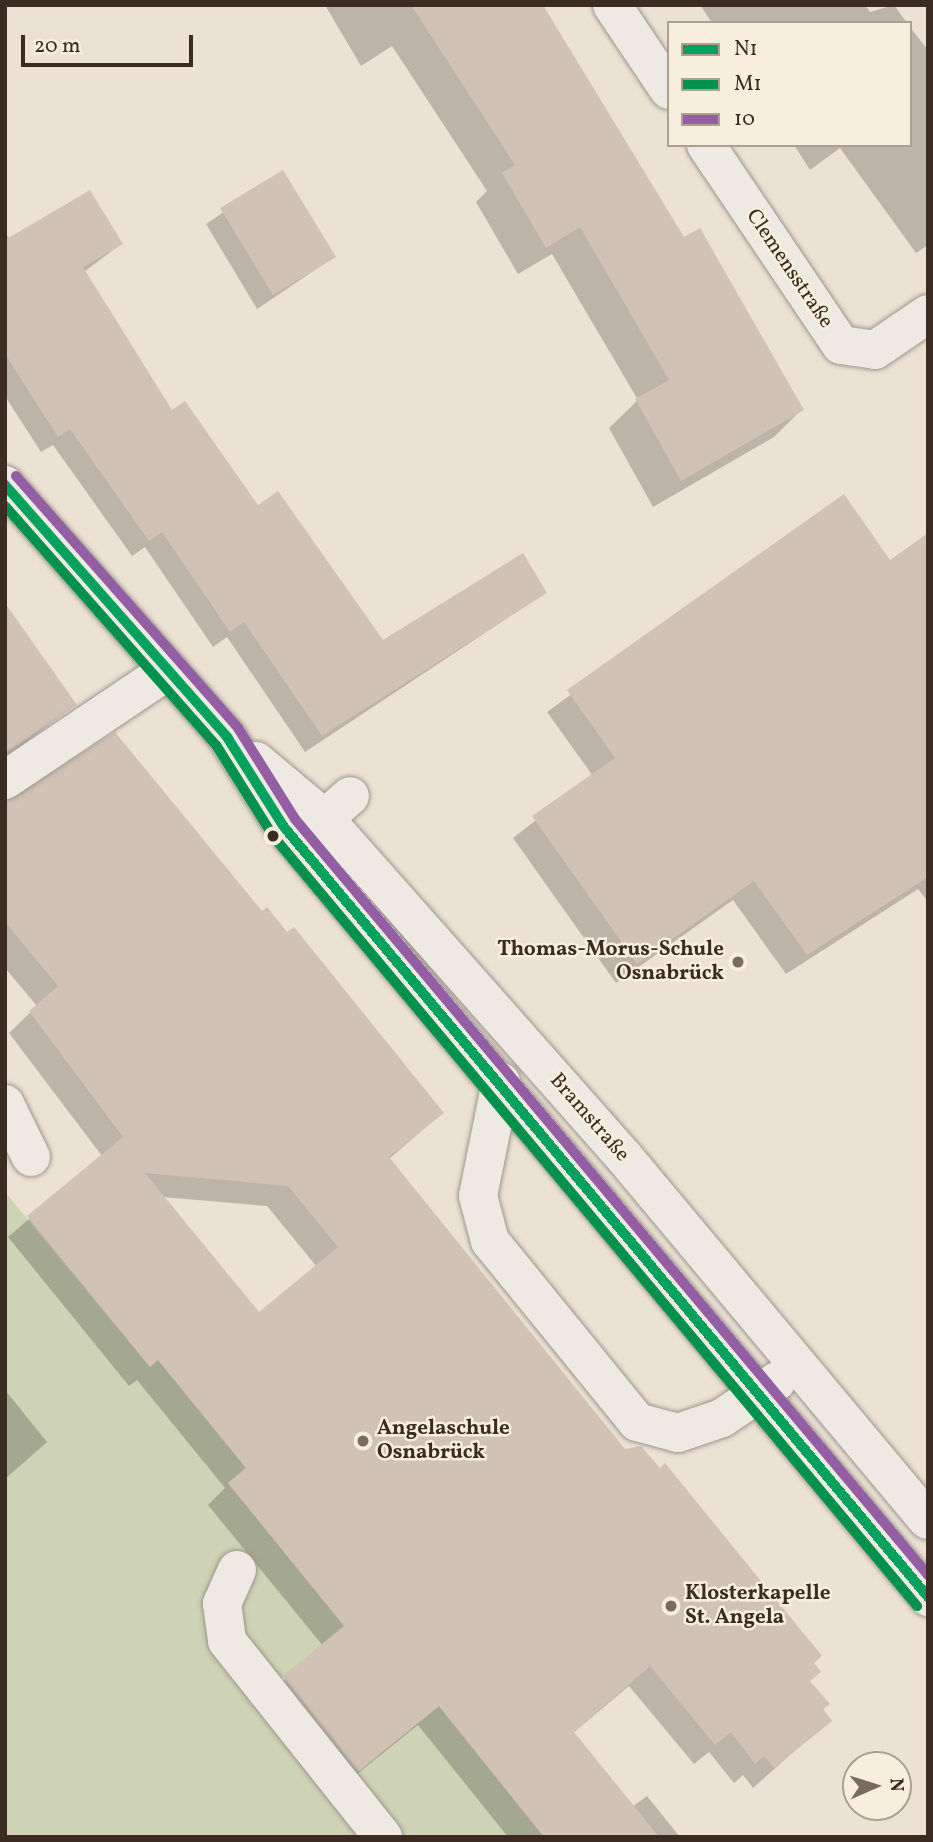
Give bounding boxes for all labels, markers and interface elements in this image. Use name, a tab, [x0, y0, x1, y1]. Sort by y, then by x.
scale bar	[24, 21, 196, 65]
legend	[667, 21, 912, 147]
text: 20 m	[34, 32, 80, 61]
text: N1	[734, 35, 758, 64]
text: M1	[734, 70, 762, 99]
text: 10	[734, 105, 755, 134]
street label: Clemensstraße	[740, 205, 838, 333]
unlabelled marker	[266, 829, 280, 843]
place label: Thomas-Morus-Schule Osnabrück	[497, 937, 724, 987]
marker: Thomas-Morus-Schule Osnabrück	[730, 954, 746, 970]
street label: Bramstraße	[544, 1069, 634, 1167]
place label: Angelaschule Osnabrück	[377, 1416, 510, 1466]
marker: Angelaschule Osnabrück	[355, 1433, 371, 1449]
place label: Klosterkapelle St. Angela	[685, 1581, 831, 1631]
marker: Klosterkapelle St. Angela	[663, 1598, 679, 1614]
north arrow	[842, 1751, 912, 1821]
text: N	[883, 1777, 909, 1793]

